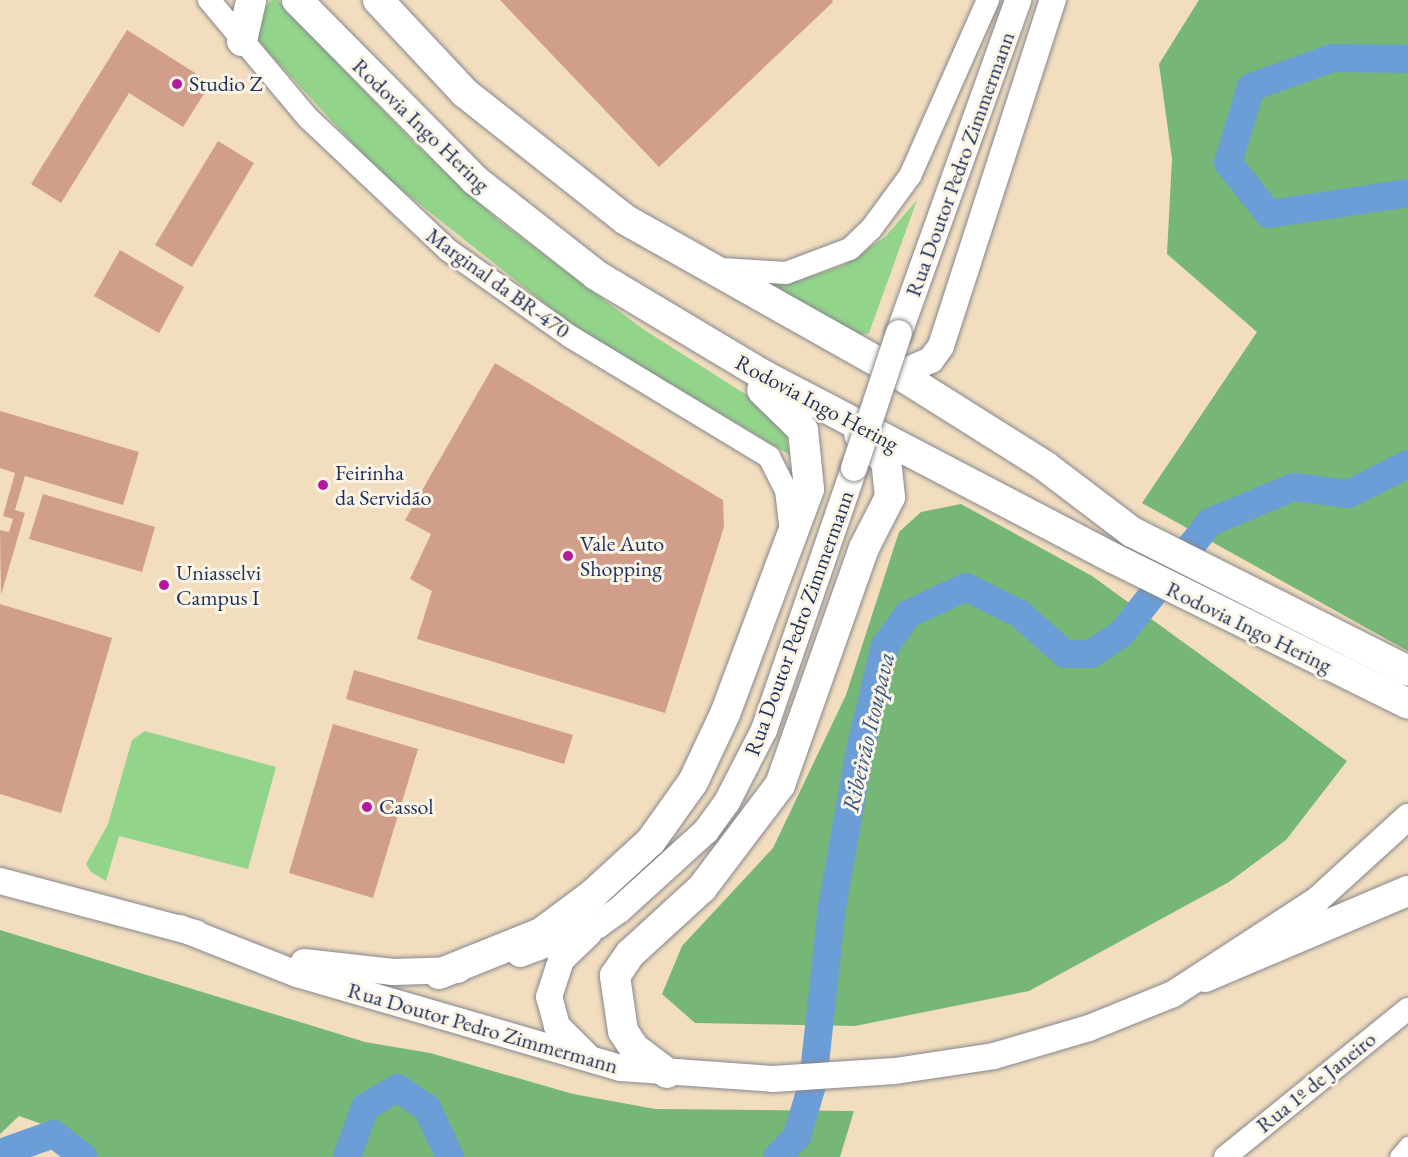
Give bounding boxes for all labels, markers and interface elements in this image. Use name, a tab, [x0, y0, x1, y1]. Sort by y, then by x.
street label: Rua Doutor Pedro Zimmermann	[900, 28, 1020, 300]
street label: Rodovia Ingo Hering	[347, 53, 495, 197]
place label: Studio Z	[189, 71, 263, 97]
marker: Studio Z	[170, 77, 184, 91]
street label: Marginal da BR-470	[421, 222, 575, 344]
street label: Rodovia Ingo Hering	[731, 349, 903, 457]
place label: Feirinha da Servidão	[335, 459, 431, 511]
marker: Feirinha da Servidão	[316, 478, 330, 492]
street label: Rua Doutor Pedro Zimmermann	[739, 487, 859, 759]
place label: Vale Auto Shopping	[580, 530, 664, 582]
marker: Vale Auto Shopping	[561, 549, 575, 563]
place label: Uniasselvi Campus I	[176, 559, 261, 610]
street label: Rodovia Ingo Hering	[1162, 576, 1336, 678]
marker: Uniasselvi Campus I	[157, 578, 171, 592]
water label: Ribeirão Itoupava	[836, 649, 900, 815]
place label: Cassol	[379, 794, 433, 820]
marker: Cassol	[360, 800, 374, 814]
street label: Rua Doutor Pedro Zimmermann	[345, 977, 621, 1079]
street label: Rua 1º de Janeiro	[1251, 1026, 1381, 1138]

